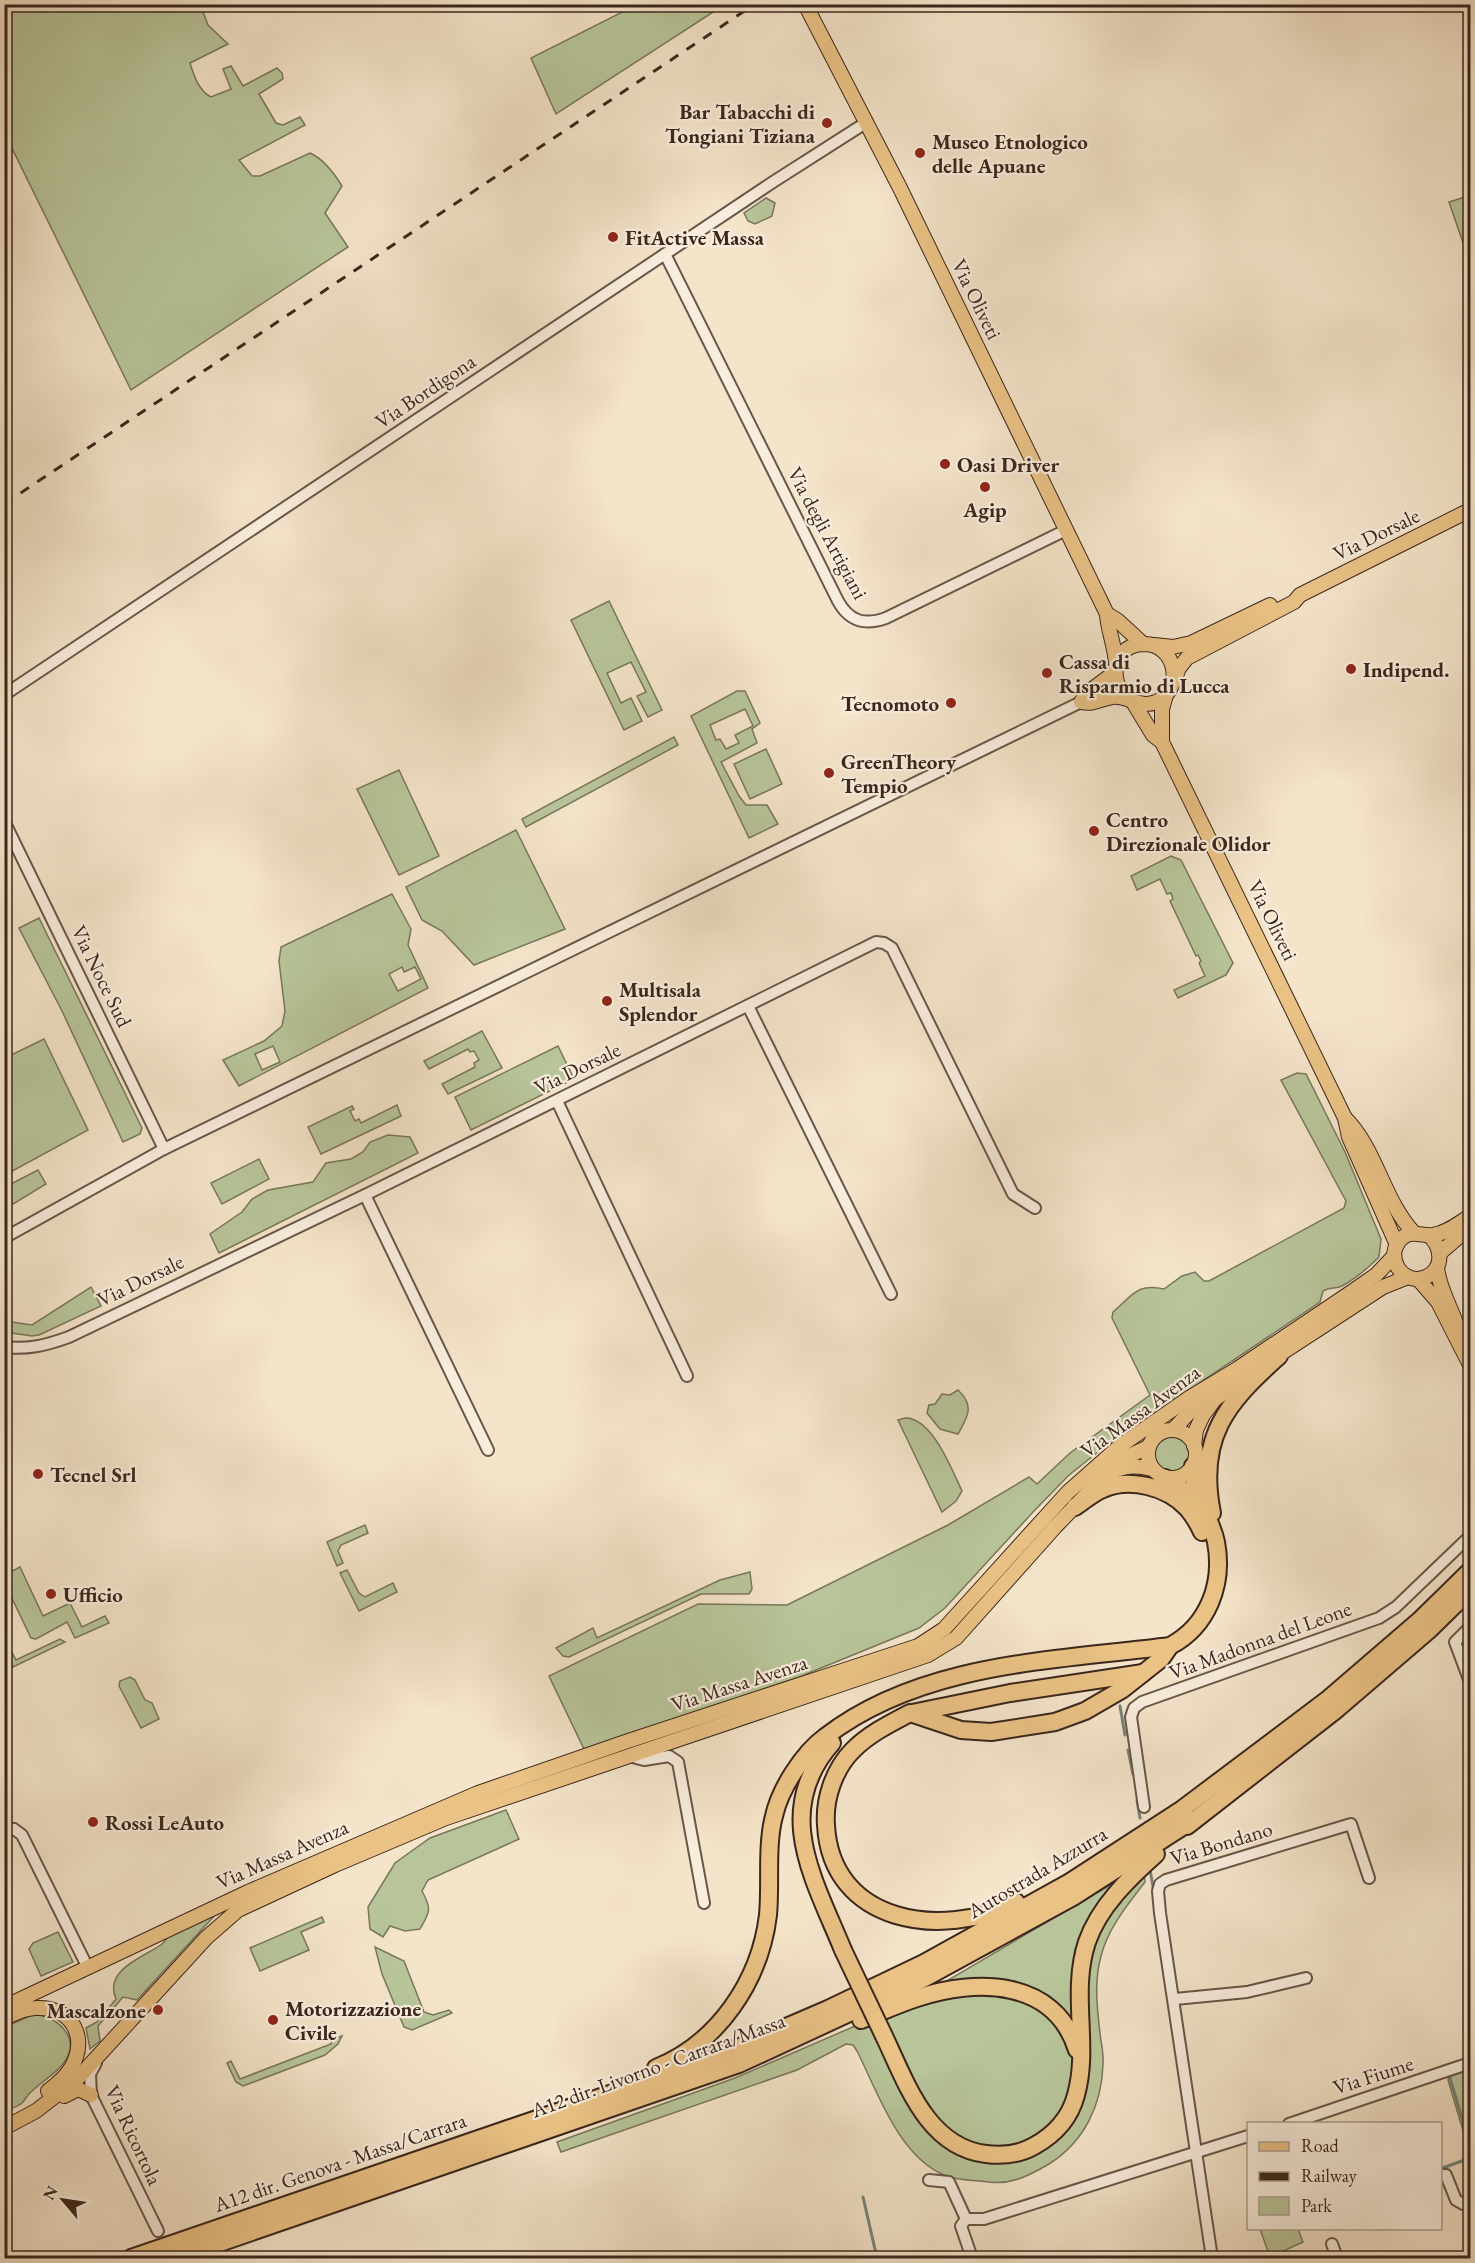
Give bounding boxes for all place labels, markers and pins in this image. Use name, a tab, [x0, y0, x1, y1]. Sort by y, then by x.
place label: Bar Tabacchi di Tongiani Tiziana	[665, 98, 816, 149]
marker: Bar Tabacchi di Tongiani Tiziana	[820, 116, 834, 130]
place label: Museo Etnologico delle Apuane	[932, 128, 1088, 179]
marker: Museo Etnologico delle Apuane	[913, 146, 927, 160]
place label: FitActive Massa	[625, 224, 765, 251]
marker: FitActive Massa	[606, 230, 620, 244]
place label: Oasi Driver	[957, 451, 1059, 478]
marker: Oasi Driver	[938, 457, 952, 471]
marker: Agip	[978, 480, 992, 494]
place label: Agip	[962, 496, 1007, 523]
place label: Cassa di Risparmio di Lucca	[1059, 648, 1230, 699]
place label: Indipend.	[1363, 656, 1449, 683]
marker: Indipend.	[1344, 662, 1358, 676]
marker: Cassa di Risparmio di Lucca	[1040, 666, 1054, 680]
place label: Tecnomoto	[841, 690, 939, 717]
marker: Tecnomoto	[944, 696, 958, 710]
place label: GreenTheory Tempio	[841, 748, 957, 799]
marker: GreenTheory Tempio	[822, 766, 836, 780]
place label: Centro Direzionale Olidor	[1106, 806, 1271, 857]
marker: Centro Direzionale Olidor	[1087, 824, 1101, 838]
place label: Multisala Splendor	[619, 976, 702, 1027]
marker: Multisala Splendor	[600, 994, 614, 1008]
place label: Tecnel Srl	[50, 1461, 137, 1488]
marker: Tecnel Srl	[31, 1467, 45, 1481]
place label: Ufficio	[63, 1581, 123, 1608]
marker: Ufficio	[44, 1587, 58, 1601]
place label: Rossi LeAuto	[105, 1809, 225, 1836]
marker: Rossi LeAuto	[86, 1815, 100, 1829]
place label: Motorizzazione Civile	[285, 1995, 422, 2046]
place label: Mascalzone	[47, 1997, 146, 2024]
marker: Mascalzone	[151, 2003, 165, 2017]
marker: Motorizzazione Civile	[266, 2013, 280, 2027]

